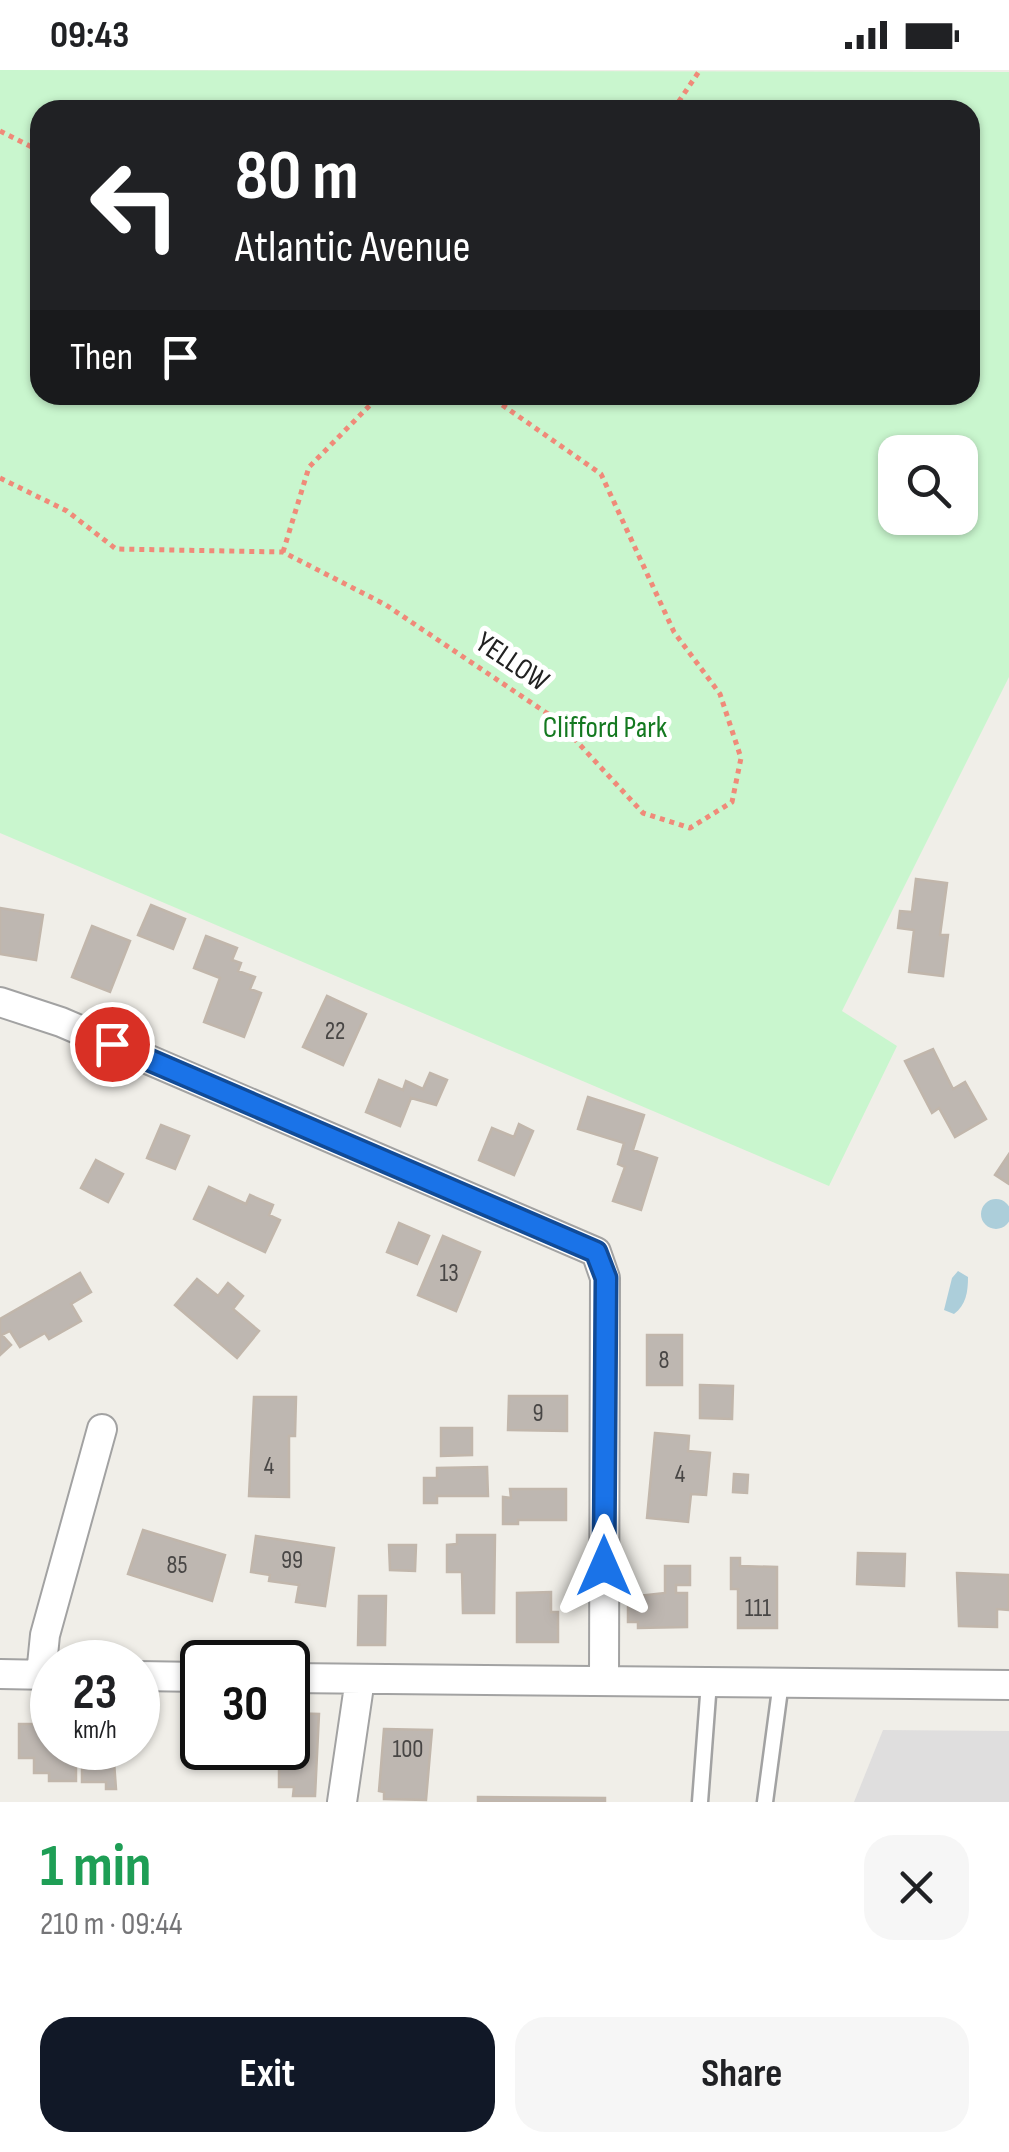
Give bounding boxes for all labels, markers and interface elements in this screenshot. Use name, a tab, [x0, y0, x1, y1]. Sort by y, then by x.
text: 09:43	[50, 13, 129, 58]
text: 80 m	[235, 135, 359, 219]
icon: left	[70, 140, 200, 270]
text: Atlantic Avenue	[235, 220, 471, 275]
icon: arrive	[153, 330, 208, 385]
text: Then	[70, 335, 133, 380]
map controls	[878, 435, 978, 535]
button: search	[878, 435, 978, 535]
street label: YELLOW	[468, 625, 556, 700]
park label: Clifford Park	[543, 710, 668, 746]
pin	[70, 1002, 155, 1087]
house number: 22	[325, 1016, 345, 1047]
icon: arrive	[85, 1017, 140, 1072]
house number: 13	[439, 1258, 459, 1289]
house number: 8	[659, 1345, 669, 1376]
house number: 9	[532, 1398, 544, 1429]
house number: 4	[264, 1451, 274, 1482]
house number: 4	[675, 1459, 685, 1490]
position arrow	[552, 1514, 656, 1618]
house number: 99	[281, 1545, 303, 1576]
house number: 85	[167, 1550, 187, 1581]
house number: 111	[745, 1593, 771, 1624]
speed limit sign: 30	[180, 1640, 310, 1770]
text: 23	[73, 1663, 117, 1723]
text: km/h	[73, 1715, 117, 1746]
house number: 100	[392, 1734, 424, 1765]
text: 1 min	[40, 1831, 152, 1903]
button: close	[864, 1835, 969, 1940]
text: 210 m · 09:44	[40, 1905, 182, 1944]
button: Exit	[40, 2017, 495, 2132]
button: Share	[515, 2017, 969, 2132]

